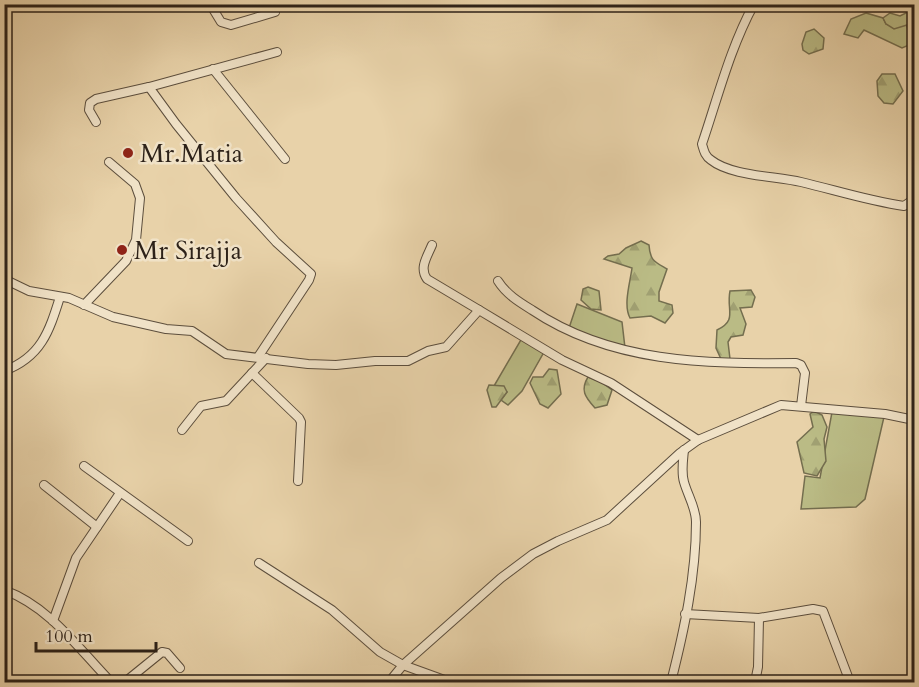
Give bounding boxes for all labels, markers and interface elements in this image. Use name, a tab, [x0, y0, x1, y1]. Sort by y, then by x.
place label: Mr.Matia	[140, 136, 243, 171]
marker: Mr.Matia	[121, 146, 135, 160]
place label: Mr Sirajja	[134, 233, 242, 268]
marker: Mr Sirajja	[115, 243, 129, 257]
scale bar	[36, 615, 156, 653]
text: 100 m	[45, 624, 93, 649]

